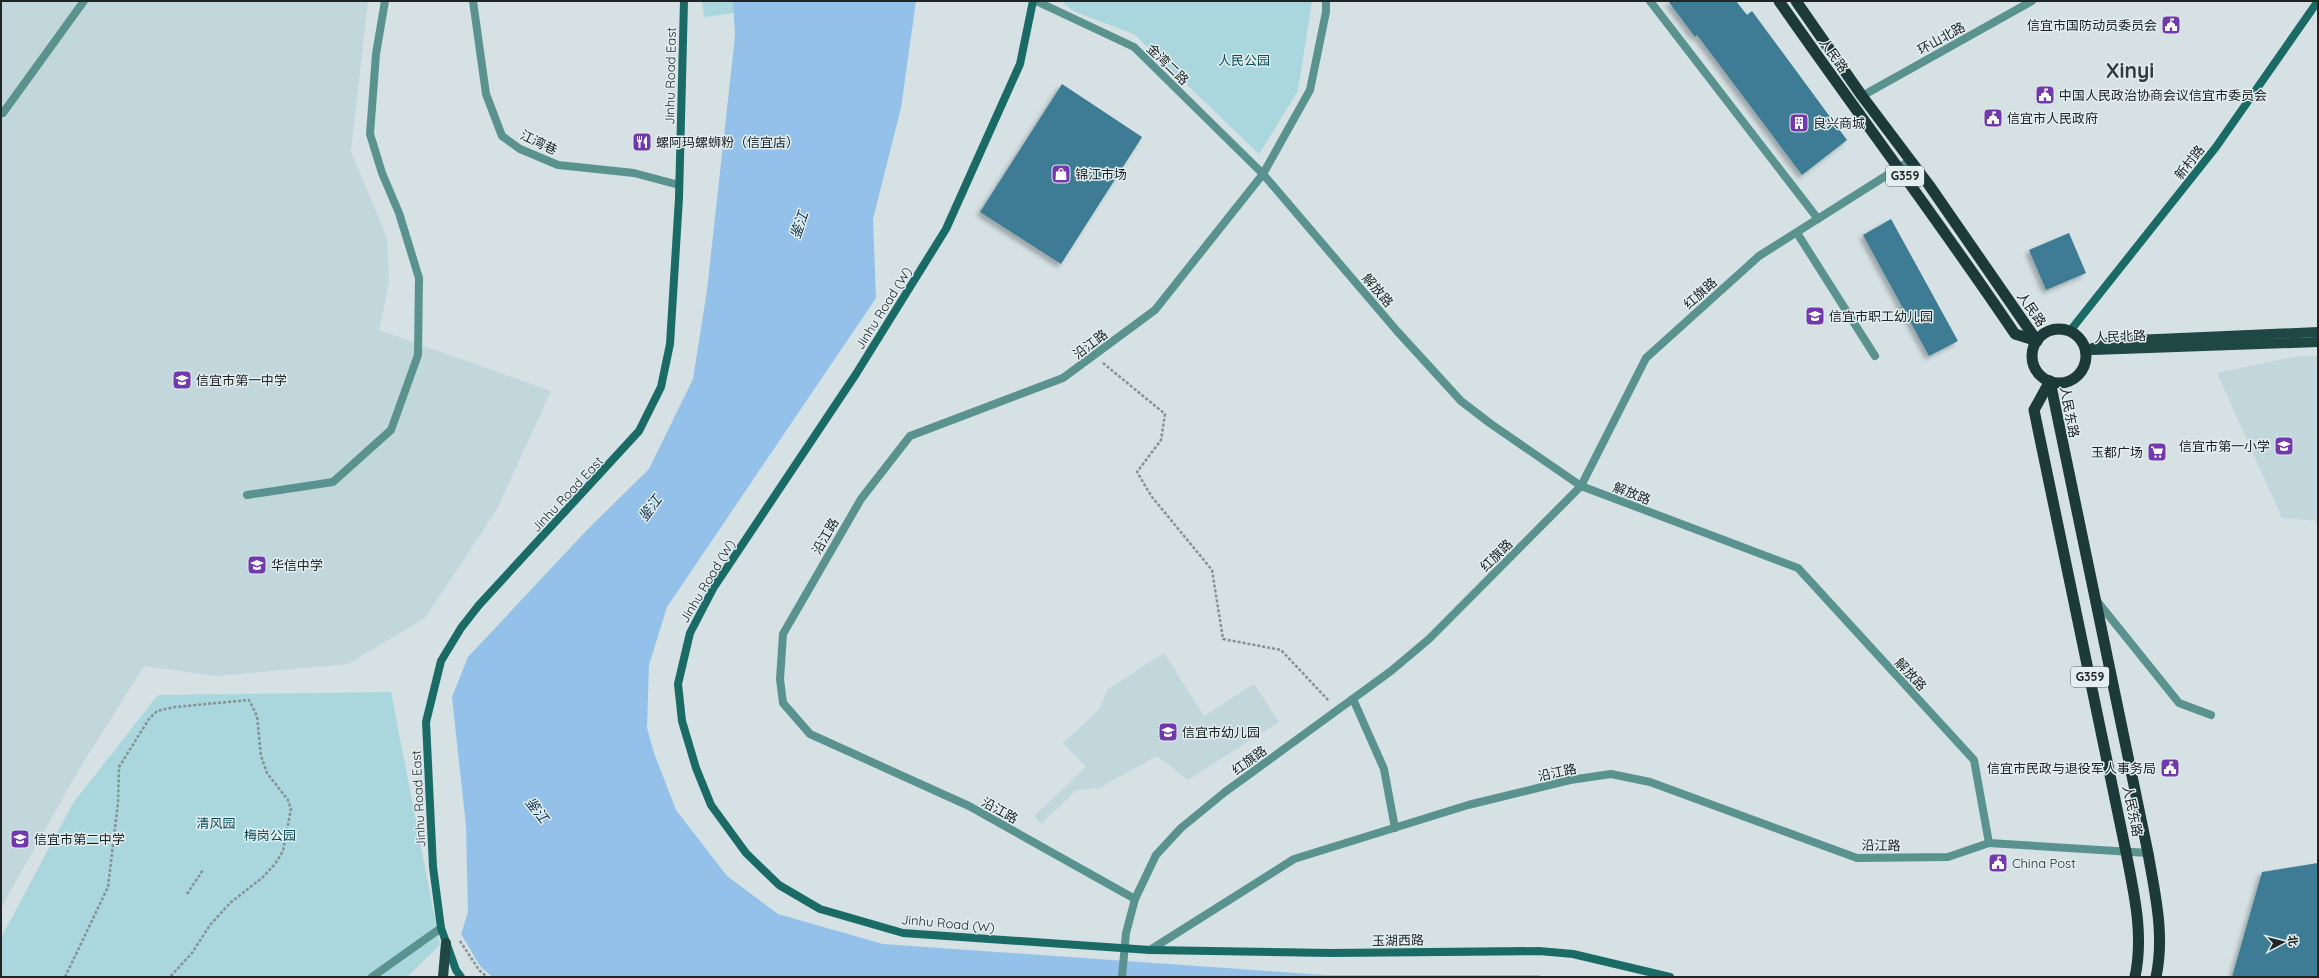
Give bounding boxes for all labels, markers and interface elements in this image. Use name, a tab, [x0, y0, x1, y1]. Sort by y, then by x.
public building icon: 信宜市国防动员委员会	[2160, 14, 2182, 36]
place label: 信宜市国防动员委员会	[2027, 17, 2157, 33]
street label: 环山北路	[1914, 18, 1968, 58]
street label: Jinhu Road East	[661, 27, 679, 125]
street label: 人民路	[1816, 34, 1852, 76]
street label: 金湾二路	[1144, 40, 1192, 88]
park label: 人民公园	[1218, 52, 1270, 68]
district label: Xinyi	[2106, 57, 2154, 83]
public building icon: 中国人民政治协商会议信宜市委员会	[2034, 84, 2056, 106]
place label: 中国人民政治协商会议信宜市委员会	[2059, 87, 2267, 103]
public building icon: 信宜市人民政府	[1982, 107, 2004, 129]
place label: 信宜市人民政府	[2007, 110, 2098, 126]
building icon: 良兴商城	[1788, 112, 1810, 134]
place label: 良兴商城	[1813, 115, 1865, 131]
street label: 江湾巷	[518, 126, 560, 158]
restaurant icon: 螺阿玛螺蛳粉（信宜店）	[631, 131, 653, 153]
place label: 螺阿玛螺蛳粉（信宜店）	[656, 134, 799, 150]
street label: 新村路	[2171, 142, 2207, 182]
shop icon: 锦江市场	[1050, 163, 1072, 185]
place label: 锦江市场	[1075, 166, 1127, 182]
road number: G359	[1886, 166, 1924, 186]
water label: 鉴江	[786, 207, 813, 241]
street label: Jinhu Road (W)	[851, 264, 915, 352]
street label: 解放路	[1359, 270, 1397, 310]
street label: 红旗路	[1680, 274, 1720, 312]
street label: 人民路	[2014, 288, 2050, 330]
school or university icon: 信宜市职工幼儿园	[1804, 305, 1826, 327]
place label: 信宜市职工幼儿园	[1829, 308, 1933, 324]
street label: 沿江路	[1070, 326, 1110, 362]
street label: 人民北路	[2094, 327, 2146, 345]
school or university icon: 信宜市第一中学	[171, 369, 193, 391]
place label: 信宜市第一中学	[196, 372, 287, 388]
street label: 人民东路	[2057, 385, 2083, 439]
school or university icon: 信宜市第一小学	[2273, 435, 2295, 457]
place label: 信宜市第一小学	[2179, 438, 2270, 454]
supermarket icon: 玉都广场	[2146, 441, 2168, 463]
place label: 玉都广场	[2091, 444, 2143, 460]
street label: Jinhu Road East	[528, 453, 606, 535]
street label: 解放路	[1611, 479, 1653, 507]
water label: 鉴江	[634, 490, 667, 525]
street label: 沿江路	[808, 515, 842, 557]
street label: Jinhu Road (W)	[676, 536, 738, 625]
street label: 红旗路	[1477, 536, 1515, 574]
school or university icon: 华信中学	[246, 554, 268, 576]
place label: 华信中学	[271, 557, 323, 573]
street label: 解放路	[1892, 654, 1930, 694]
road number: G359	[2071, 667, 2109, 687]
school or university icon: 信宜市幼儿园	[1157, 721, 1179, 743]
place label: 信宜市幼儿园	[1182, 724, 1260, 740]
street label: 红旗路	[1229, 742, 1269, 778]
street label: Jinhu Road East	[407, 750, 429, 848]
public building icon: 信宜市民政与退役军人事务局	[2159, 757, 2181, 779]
street label: 沿江路	[1536, 760, 1578, 784]
place label: 信宜市民政与退役军人事务局	[1987, 760, 2156, 776]
street label: 人民东路	[2120, 784, 2146, 838]
water label: 鉴江	[521, 793, 554, 828]
street label: 沿江路	[979, 794, 1021, 826]
park label: 清风园	[196, 815, 236, 831]
park label: 梅岗公园	[244, 827, 296, 843]
school or university icon: 信宜市第二中学	[9, 828, 31, 850]
place label: 信宜市第二中学	[34, 831, 125, 847]
street label: 沿江路	[1861, 837, 1901, 853]
public building icon: China Post	[1987, 852, 2009, 874]
place label: China Post	[2012, 855, 2076, 871]
street label: Jinhu Road (W)	[900, 911, 996, 935]
north arrow	[2263, 922, 2303, 962]
street label: 玉湖西路	[1372, 932, 1424, 948]
text: 北	[2285, 934, 2301, 947]

